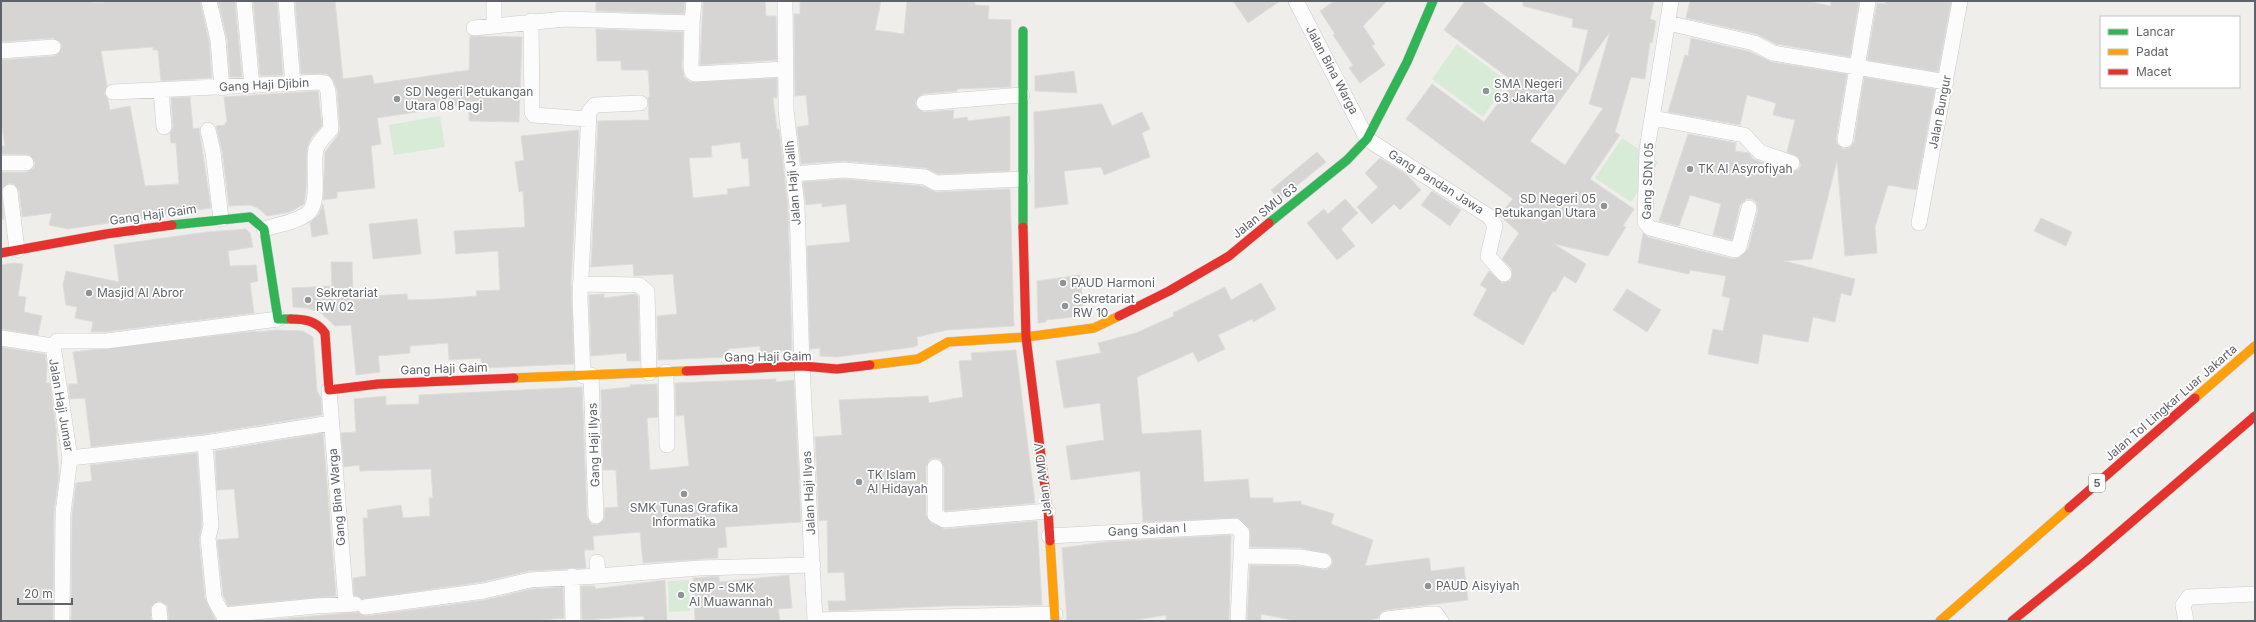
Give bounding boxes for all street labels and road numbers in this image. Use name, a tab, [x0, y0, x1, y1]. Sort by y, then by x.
street label: Jalan Bina Warga	[1303, 23, 1362, 117]
street label: Jalan Bungur	[1925, 73, 1954, 150]
street label: Gang Haji Djibin	[219, 75, 309, 94]
street label: Jalan Haji Jalih	[781, 140, 804, 226]
street label: Gang SDN 05	[1639, 142, 1656, 220]
street label: Gang Pandan Jawa	[1386, 146, 1487, 217]
street label: Jalan SMU 63	[1229, 180, 1300, 241]
street label: Gang Haji Gaim	[109, 201, 197, 228]
street label: Jalan Tol Lingkar Luar Jakarta	[2102, 341, 2240, 464]
street label: Gang Haji Gaim	[724, 348, 812, 365]
street label: Jalan Haji Jumar	[46, 357, 77, 453]
street label: Gang Haji Gaim	[400, 359, 488, 378]
street label: Gang Haji Ilyas	[585, 403, 602, 487]
street label: Jalan AMD V	[1031, 442, 1054, 516]
street label: Gang Bina Warga	[325, 448, 348, 546]
street label: Jalan Haji Ilyas	[799, 450, 818, 536]
road number: 5	[2089, 474, 2105, 492]
street label: Gang Saidan I	[1107, 520, 1187, 539]

